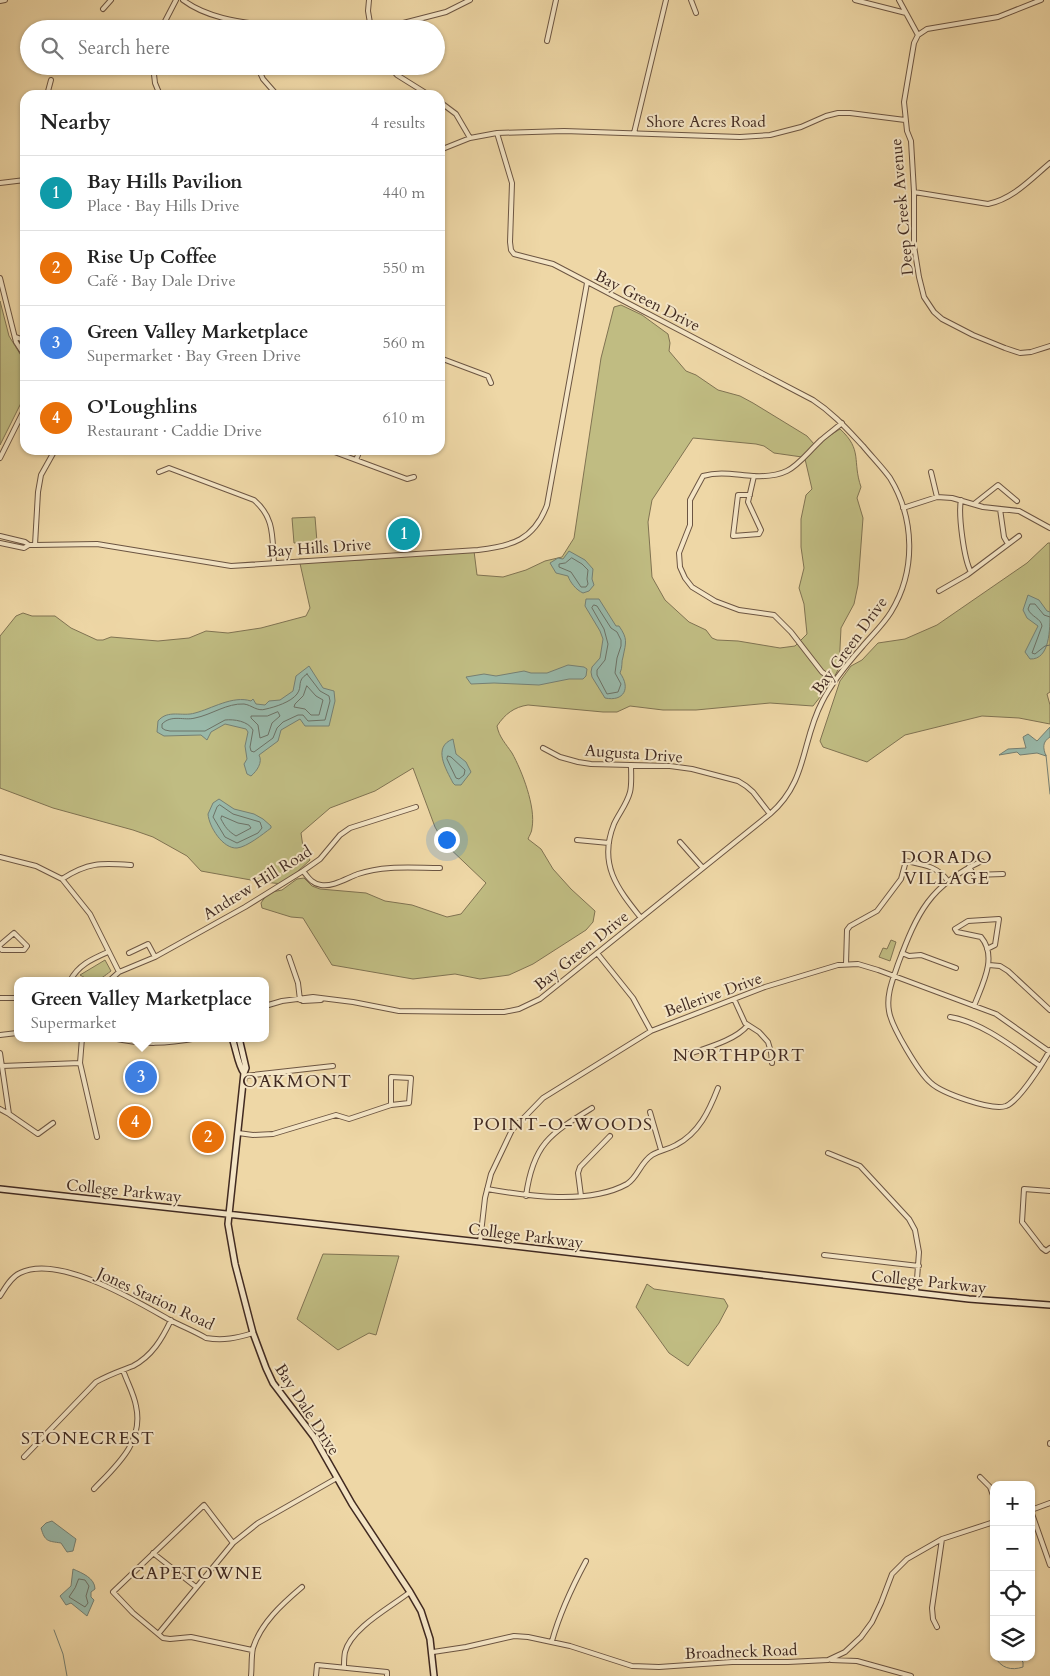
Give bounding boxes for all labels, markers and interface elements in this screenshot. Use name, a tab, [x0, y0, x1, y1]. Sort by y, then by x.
search box	[20, 20, 445, 75]
icon: search	[38, 34, 66, 62]
text: Search here	[78, 35, 170, 61]
text: Nearby	[40, 108, 111, 137]
street label: Shore Acres Road	[646, 111, 766, 133]
text: 4 results	[371, 112, 425, 134]
street label: Deep Creek Avenue	[885, 137, 919, 276]
text: Bay Hills Pavilion	[87, 169, 243, 195]
text: 1	[52, 182, 60, 204]
text: 440 m	[383, 182, 425, 204]
text: Place · Bay Hills Drive	[87, 195, 240, 217]
text: Rise Up Coffee	[87, 244, 217, 270]
text: 2	[52, 257, 60, 279]
text: 550 m	[383, 257, 425, 279]
street label: Bay Green Drive	[591, 265, 704, 337]
text: Café · Bay Dale Drive	[87, 270, 236, 292]
text: Green Valley Marketplace	[87, 319, 308, 345]
text: 3	[52, 332, 60, 354]
text: 560 m	[383, 332, 425, 354]
text: Supermarket · Bay Green Drive	[87, 345, 301, 367]
text: O'Loughlins	[87, 394, 197, 420]
text: 4	[52, 407, 60, 429]
text: 610 m	[383, 407, 425, 429]
text: Restaurant · Caddie Drive	[87, 420, 262, 442]
pin: 1	[388, 515, 420, 553]
street label: Bay Hills Drive	[266, 533, 372, 563]
street label: Bay Green Drive	[807, 592, 893, 699]
street label: Augusta Drive	[584, 740, 684, 768]
your location	[434, 827, 460, 853]
street label: Andrew Hill Road	[199, 840, 317, 925]
district label: DORADO VILLAGE	[901, 845, 993, 891]
street label: Bay Green Drive	[530, 906, 633, 996]
street label: Bellerive Drive	[662, 967, 765, 1023]
popup	[14, 977, 269, 1042]
text: Green Valley Marketplace	[31, 986, 252, 1012]
text: Supermarket	[31, 1012, 116, 1034]
district label: NORTHPORT	[673, 1043, 805, 1068]
pin: 3	[125, 1058, 157, 1096]
district label: OAKMONT	[242, 1069, 352, 1094]
pin: 4	[119, 1103, 151, 1141]
district label: POINT-O-WOODS	[473, 1112, 653, 1137]
pin: 2	[192, 1118, 224, 1156]
street label: College Parkway	[65, 1174, 183, 1208]
street label: College Parkway	[467, 1218, 585, 1254]
street label: Jones Station Road	[92, 1261, 218, 1336]
street label: College Parkway	[870, 1265, 988, 1299]
street label: Bay Dale Drive	[269, 1360, 345, 1459]
district label: STONECREST	[21, 1426, 155, 1451]
map controls	[990, 1481, 1035, 1661]
button: +	[990, 1481, 1035, 1526]
button: −	[990, 1526, 1035, 1571]
district label: CAPETOWNE	[131, 1561, 263, 1586]
button: locate	[990, 1571, 1035, 1616]
button: layers	[990, 1616, 1035, 1661]
street label: Broadneck Road	[684, 1639, 798, 1665]

